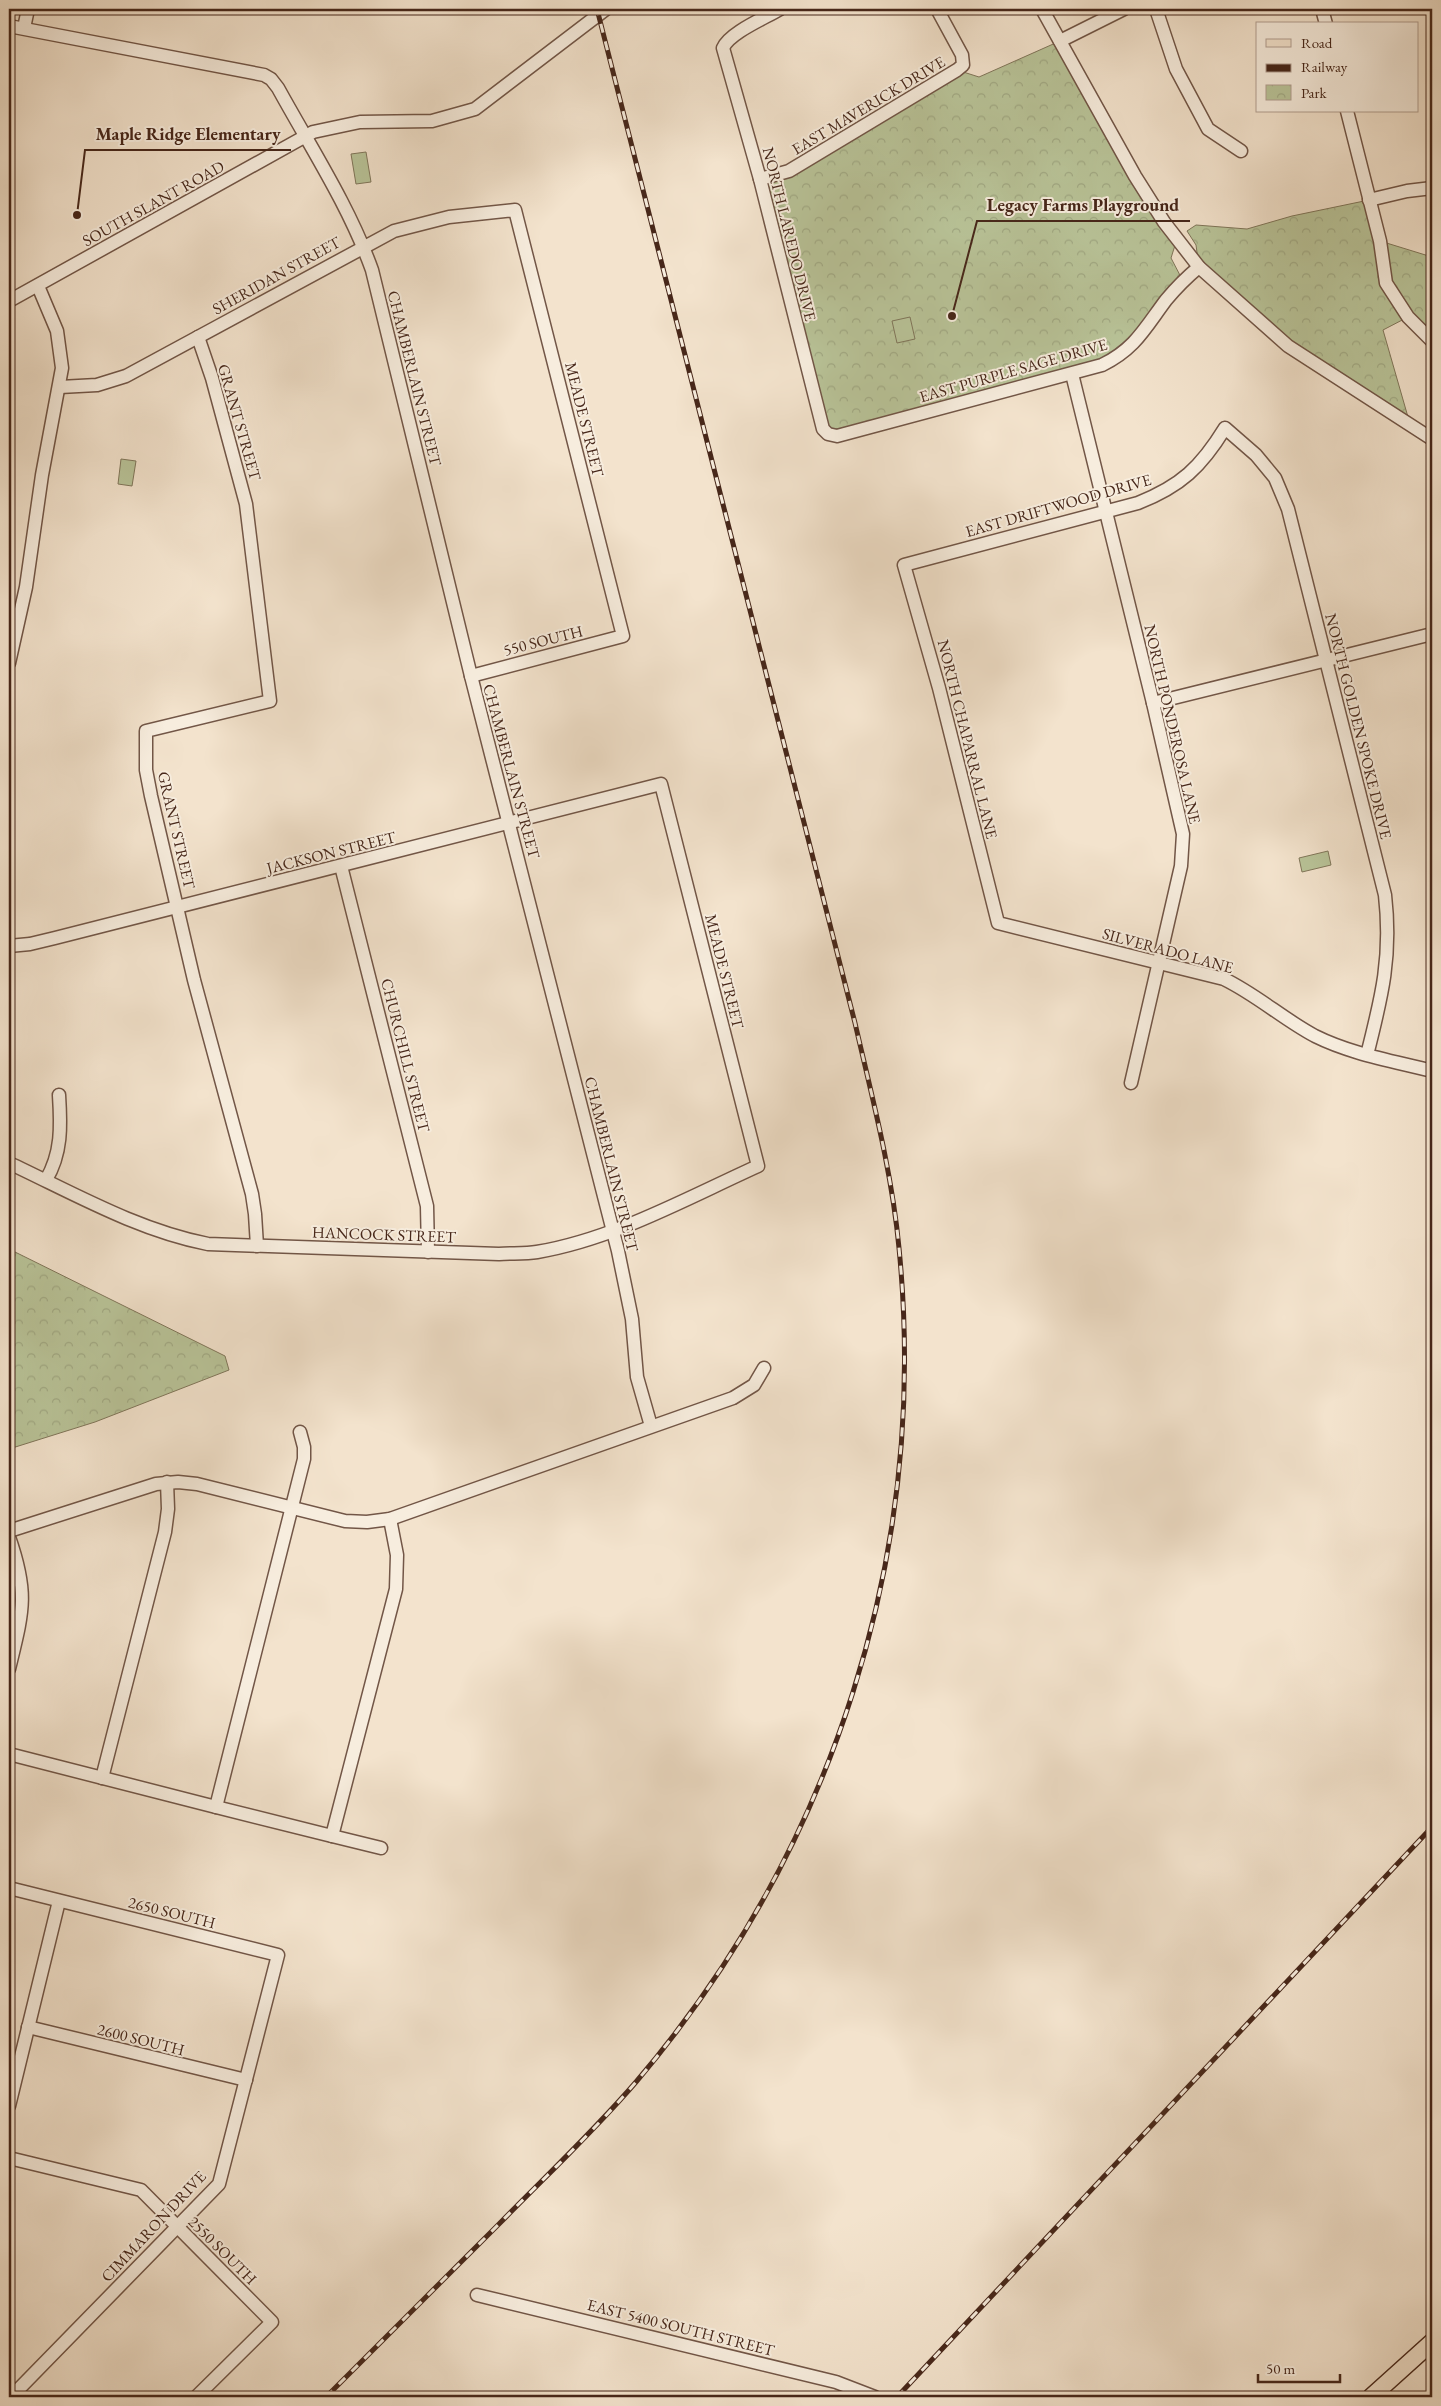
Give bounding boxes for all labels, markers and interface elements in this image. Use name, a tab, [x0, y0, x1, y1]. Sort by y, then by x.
legend	[1256, 22, 1418, 112]
text: Road	[1301, 33, 1333, 52]
street label: EAST MAVERICK DRIVE	[788, 51, 949, 160]
text: Railway	[1301, 57, 1348, 76]
text: Park	[1301, 83, 1328, 102]
callout: Maple Ridge Elementary	[85, 117, 291, 150]
text: Maple Ridge Elementary	[95, 122, 281, 145]
street label: NORTH LAREDO DRIVE	[758, 145, 821, 323]
street label: SOUTH SLANT ROAD	[79, 156, 228, 251]
callout: Legacy Farms Playground	[977, 188, 1190, 221]
text: Legacy Farms Playground	[987, 193, 1179, 216]
street label: SHERIDAN STREET	[209, 231, 344, 319]
street label: CHAMBERLAIN STREET	[383, 288, 447, 468]
street label: EAST PURPLE SAGE DRIVE	[917, 334, 1110, 407]
street label: MEADE STREET	[560, 360, 609, 479]
street label: GRANT STREET	[213, 362, 266, 483]
street label: EAST DRIFTWOOD DRIVE	[963, 469, 1154, 542]
street label: NORTH GOLDEN SPOKE DRIVE	[1320, 611, 1397, 841]
street label: 550 SOUTH	[501, 620, 585, 661]
street label: NORTH PONDEROSA LANE	[1139, 622, 1206, 826]
street label: NORTH CHAPARRAL LANE	[933, 637, 1002, 841]
street label: CHAMBERLAIN STREET	[478, 682, 545, 861]
street label: GRANT STREET	[153, 769, 200, 891]
street label: JACKSON STREET	[263, 826, 398, 879]
street label: MEADE STREET	[700, 912, 749, 1031]
street label: SILVERADO LANE	[1100, 923, 1236, 978]
street label: CHURCHILL STREET	[376, 976, 435, 1134]
street label: CHAMBERLAIN STREET	[580, 1074, 644, 1254]
street label: HANCOCK STREET	[312, 1221, 457, 1248]
street label: 2650 SOUTH	[126, 1892, 218, 1933]
street label: 2600 SOUTH	[95, 2019, 187, 2060]
street label: CIMMARON DRIVE	[96, 2166, 210, 2286]
street label: 2550 SOUTH	[184, 2211, 262, 2289]
street label: EAST 5400 SOUTH STREET	[585, 2294, 777, 2361]
scale bar	[1258, 2351, 1341, 2383]
text: 50 m	[1266, 2359, 1295, 2378]

